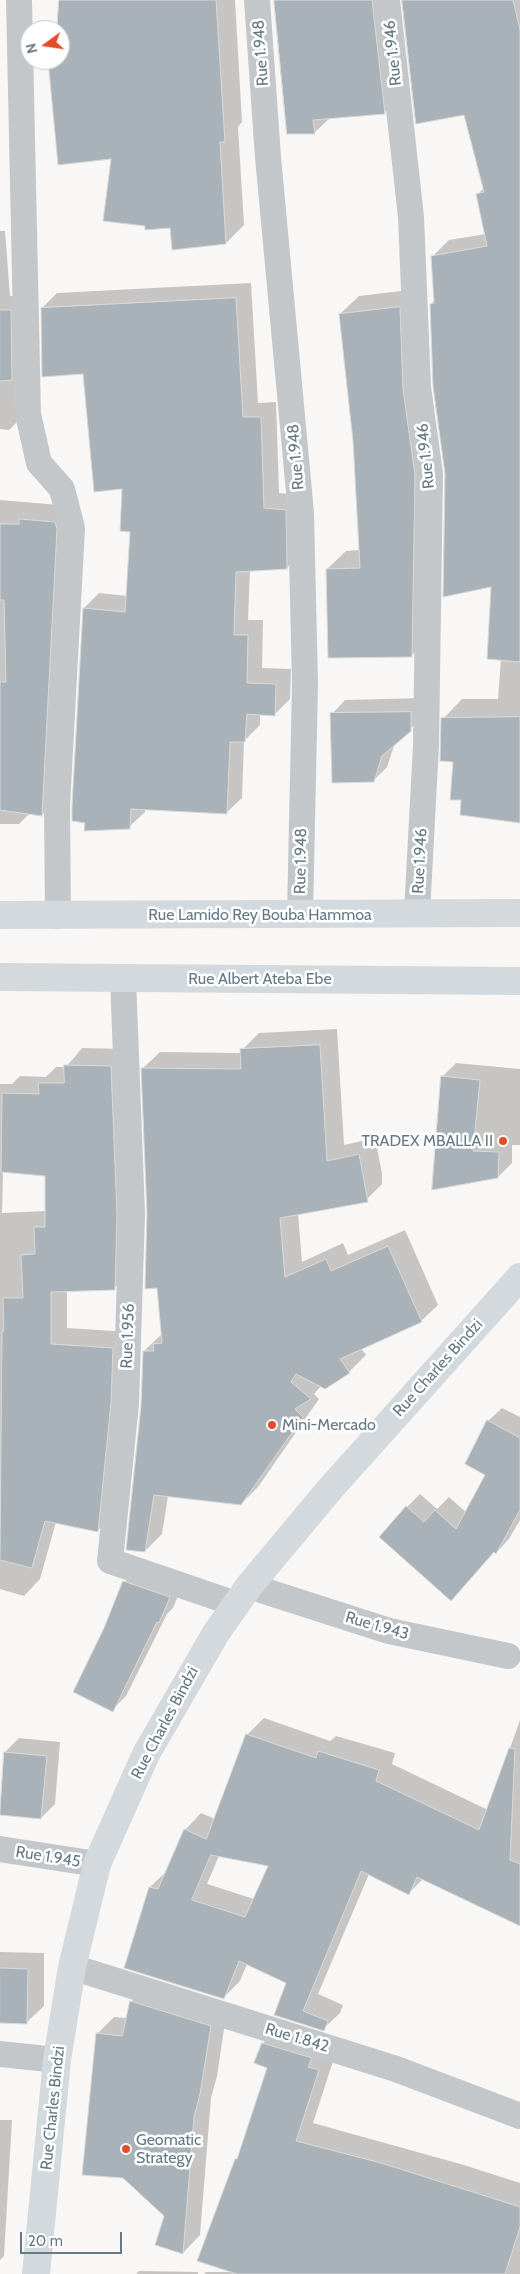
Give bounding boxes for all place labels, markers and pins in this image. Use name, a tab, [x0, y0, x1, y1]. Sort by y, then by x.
place label: TRADEX MBALLA II	[361, 1131, 493, 1151]
marker: TRADEX MBALLA II	[497, 1135, 509, 1147]
place label: Mini-Mercado	[282, 1415, 376, 1435]
marker: Mini-Mercado	[266, 1419, 278, 1431]
place label: Geomatic Strategy	[136, 2130, 201, 2168]
marker: Geomatic Strategy	[120, 2143, 132, 2155]

